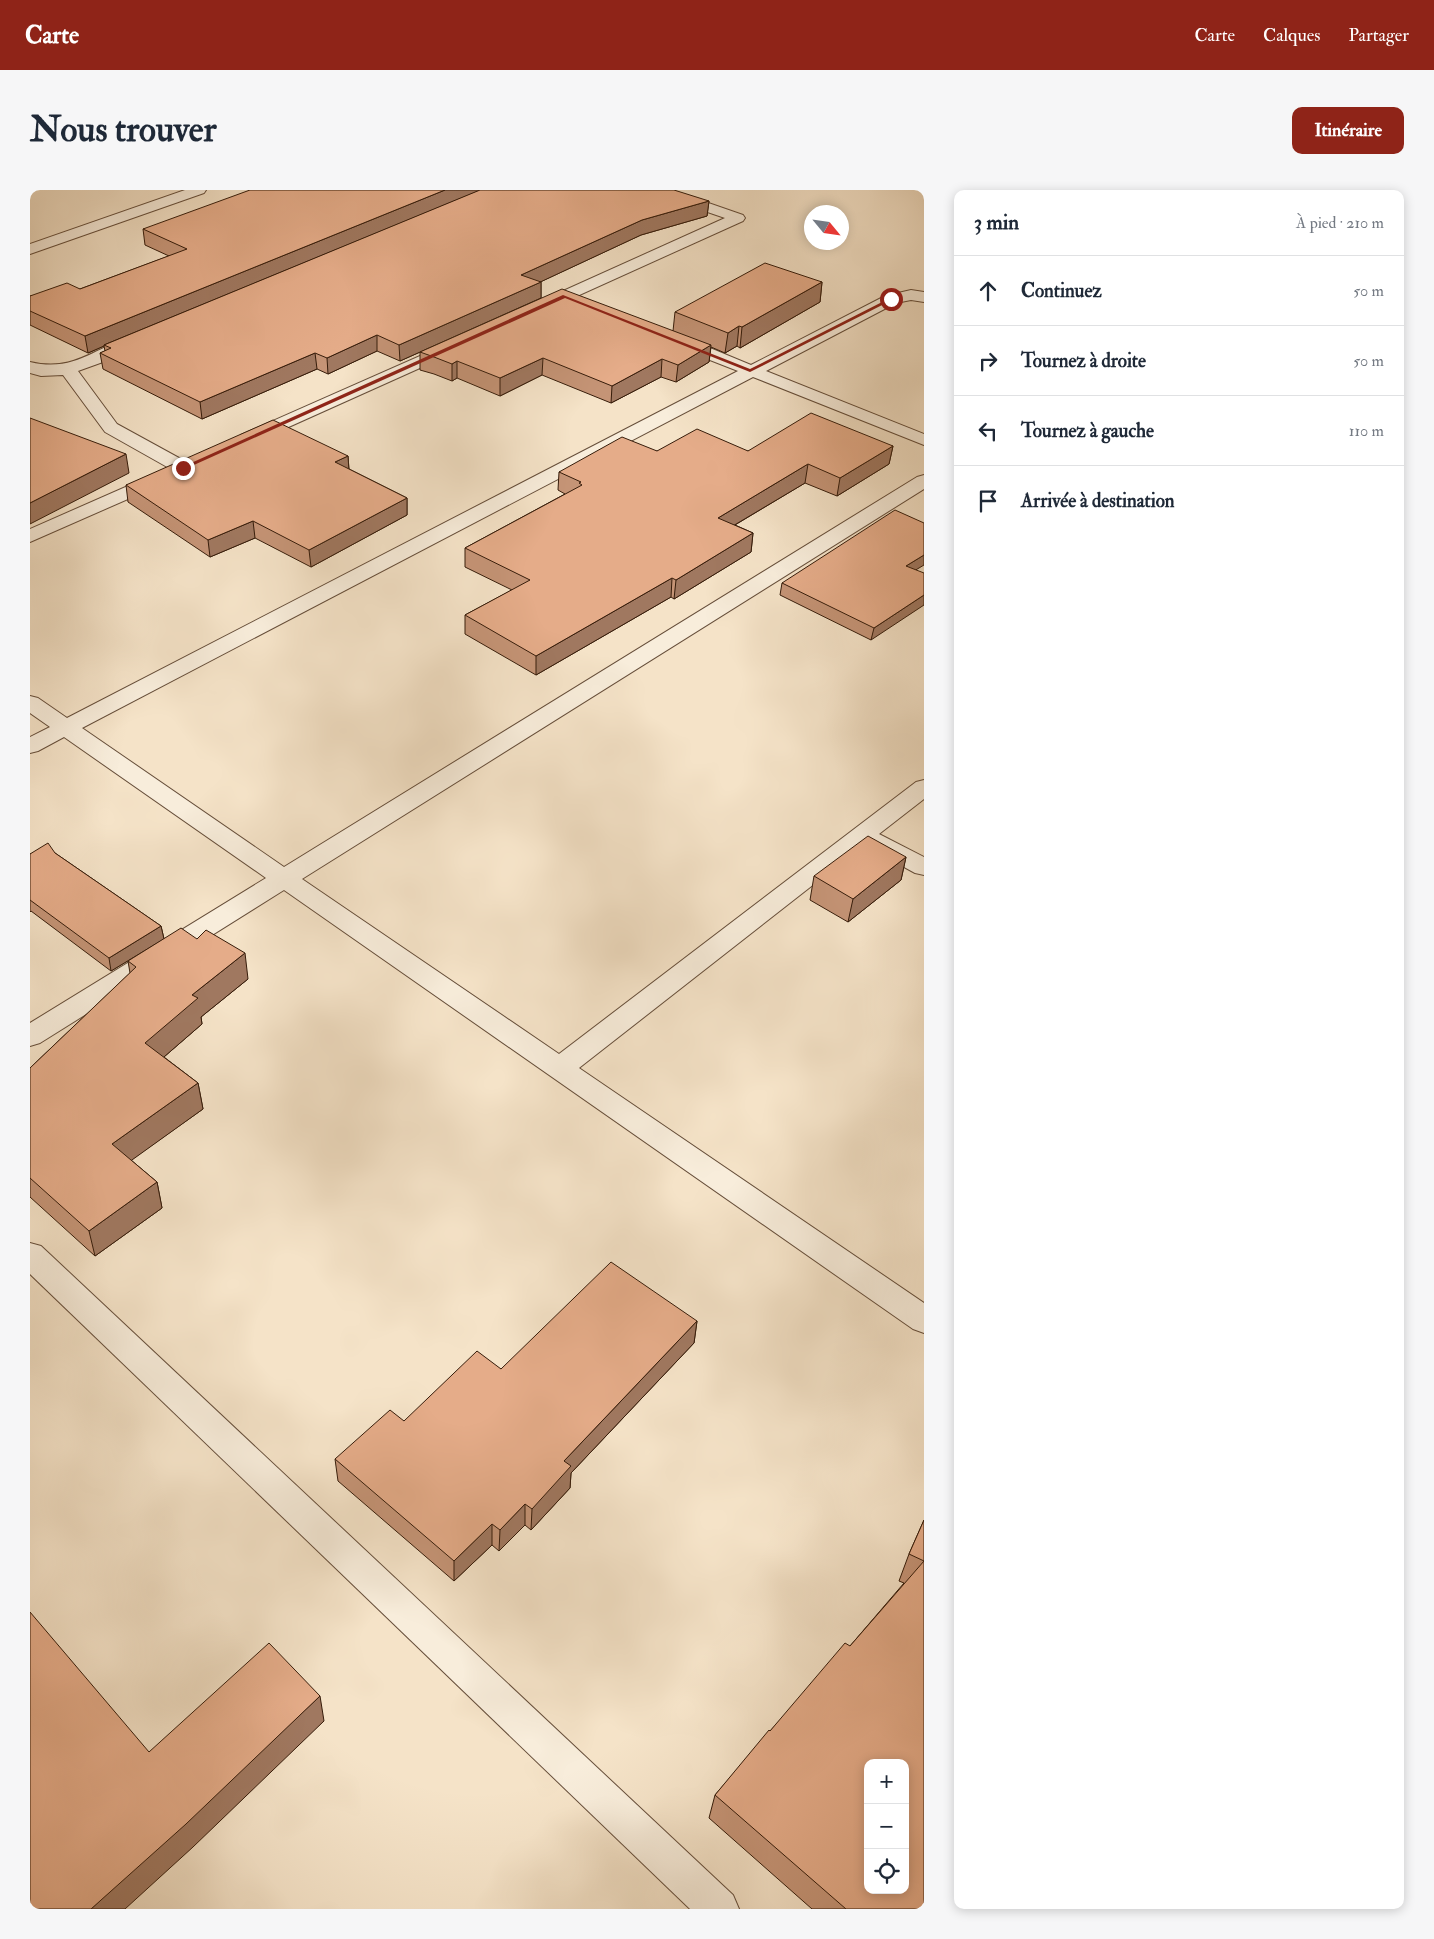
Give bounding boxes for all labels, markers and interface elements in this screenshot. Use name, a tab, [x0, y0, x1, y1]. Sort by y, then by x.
text: Carte	[25, 20, 79, 51]
text: Carte	[1194, 24, 1235, 47]
text: Calques	[1263, 24, 1320, 47]
text: Partager	[1348, 24, 1409, 47]
button: Itinéraire	[1292, 107, 1404, 154]
text: Nous trouver	[30, 108, 217, 152]
north arrow	[804, 205, 849, 250]
text: 3 min	[974, 209, 1019, 236]
text: À pied · 210 m	[1296, 213, 1384, 233]
icon: ahead	[974, 277, 1002, 305]
text: Continuez	[1021, 279, 1102, 303]
text: 50 m	[1353, 281, 1384, 301]
route start	[880, 288, 903, 311]
icon: right	[974, 347, 1002, 375]
text: Tournez à droite	[1021, 349, 1146, 373]
text: 50 m	[1353, 351, 1384, 371]
icon: left	[974, 417, 1002, 445]
text: Tournez à gauche	[1021, 419, 1154, 443]
text: 110 m	[1349, 421, 1384, 441]
route end	[172, 457, 195, 480]
icon: arrive	[974, 487, 1002, 515]
text: Arrivée à destination	[1021, 489, 1175, 513]
map controls	[864, 1759, 909, 1894]
button: +	[864, 1759, 909, 1804]
button: −	[864, 1804, 909, 1849]
button: locate	[864, 1849, 909, 1894]

